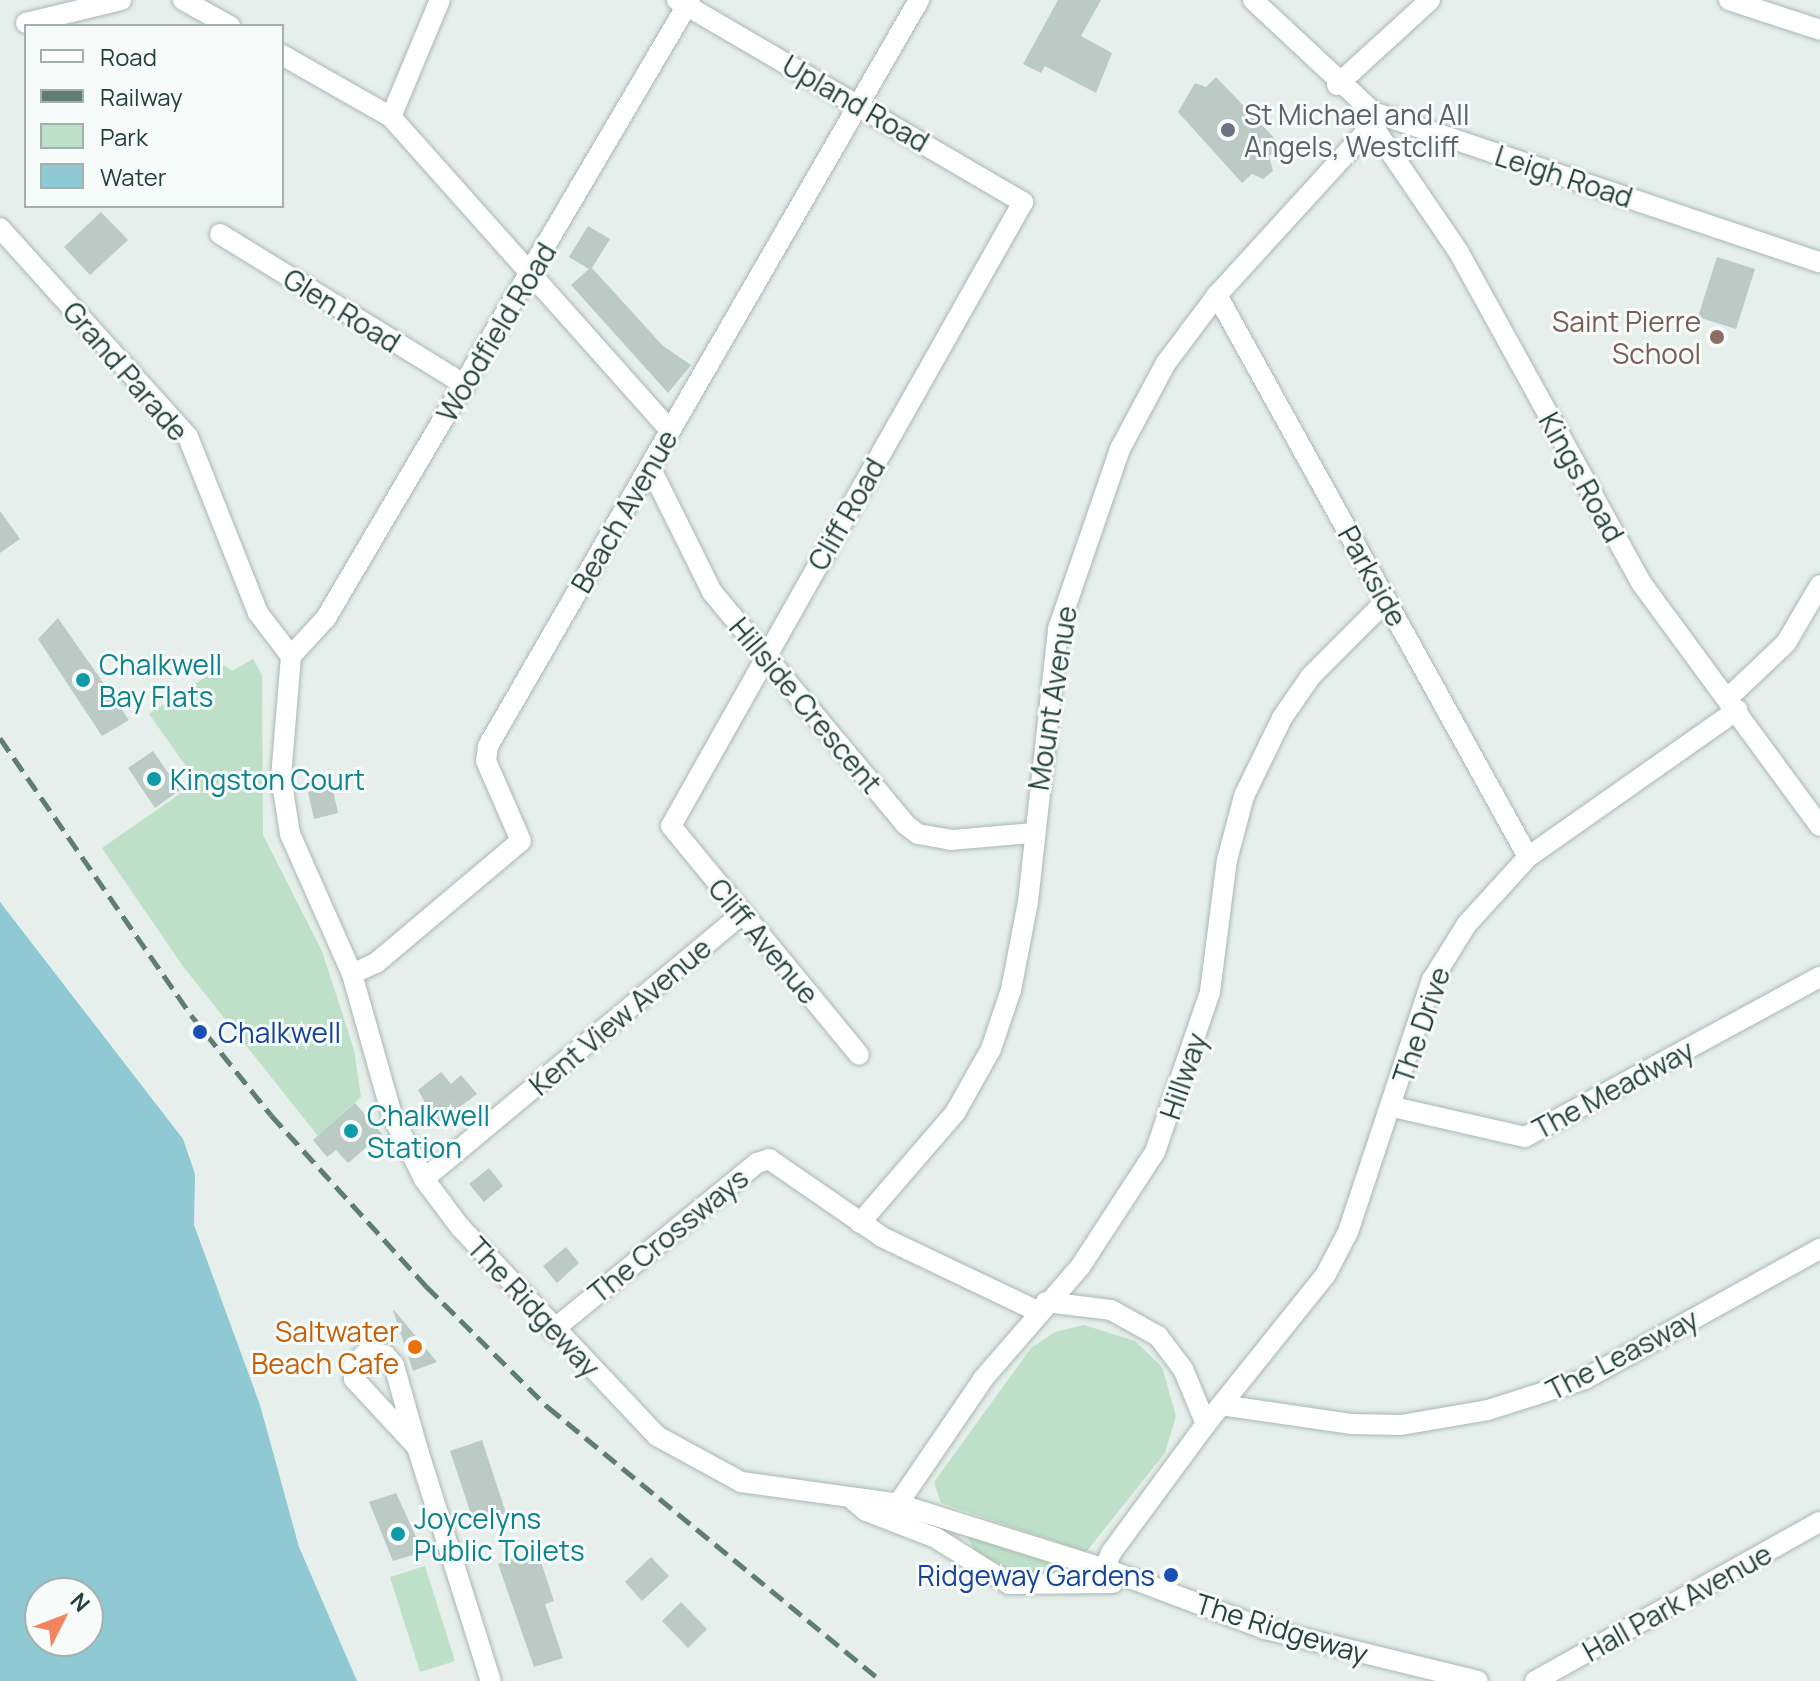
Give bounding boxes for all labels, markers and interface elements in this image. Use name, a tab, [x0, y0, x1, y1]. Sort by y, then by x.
legend	[24, 24, 284, 208]
text: Road	[100, 40, 157, 73]
street label: Upland Road	[777, 48, 935, 158]
text: Railway	[100, 80, 183, 113]
place label: St Michael and All Angels, Westcliff	[1244, 97, 1469, 163]
text: Park	[100, 120, 148, 153]
marker: St Michael and All Angels, Westcliff	[1219, 121, 1237, 139]
street label: Leigh Road	[1491, 138, 1637, 214]
text: Water	[100, 160, 167, 193]
street label: Woodfield Road	[429, 237, 563, 427]
street label: Glen Road	[278, 261, 406, 359]
street label: Grand Parade	[56, 295, 196, 447]
place label: Saint Pierre School	[1552, 304, 1701, 370]
marker: Saint Pierre School	[1708, 328, 1726, 346]
street label: Kings Road	[1533, 406, 1631, 548]
street label: Beach Avenue	[564, 424, 684, 598]
street label: Cliff Road	[801, 452, 891, 576]
street label: Parkside	[1332, 520, 1414, 632]
street label: Mount Avenue	[1021, 604, 1083, 792]
street label: Hillside Crescent	[723, 611, 889, 799]
place label: Chalkwell Bay Flats	[99, 647, 222, 713]
marker: Chalkwell Bay Flats	[74, 671, 92, 689]
place label: Kingston Court	[170, 762, 365, 796]
marker: Kingston Court	[145, 770, 163, 788]
street label: Cliff Avenue	[702, 872, 826, 1010]
street label: Kent View Avenue	[522, 930, 718, 1102]
street label: The Drive	[1385, 962, 1457, 1088]
place label: Chalkwell	[218, 1015, 341, 1049]
marker: Chalkwell	[189, 1021, 211, 1043]
street label: Hillway	[1153, 1028, 1213, 1124]
street label: The Meadway	[1527, 1033, 1699, 1145]
place label: Chalkwell Station	[367, 1098, 490, 1164]
marker: Chalkwell Station	[342, 1122, 360, 1140]
street label: The Crossways	[582, 1161, 754, 1309]
street label: The Ridgeway	[461, 1230, 607, 1384]
street label: The Leasway	[1541, 1301, 1703, 1407]
place label: Saltwater Beach Cafe	[251, 1314, 399, 1380]
marker: Saltwater Beach Cafe	[406, 1338, 424, 1356]
place label: Joycelyns Public Toilets	[414, 1501, 585, 1567]
marker: Joycelyns Public Toilets	[389, 1525, 407, 1543]
street label: Hall Park Avenue	[1577, 1536, 1777, 1668]
place label: Ridgeway Gardens	[917, 1558, 1155, 1592]
marker: Ridgeway Gardens	[1162, 1566, 1180, 1584]
north arrow	[24, 1577, 104, 1657]
text: N	[64, 1586, 97, 1618]
street label: The Ridgeway	[1192, 1586, 1372, 1670]

